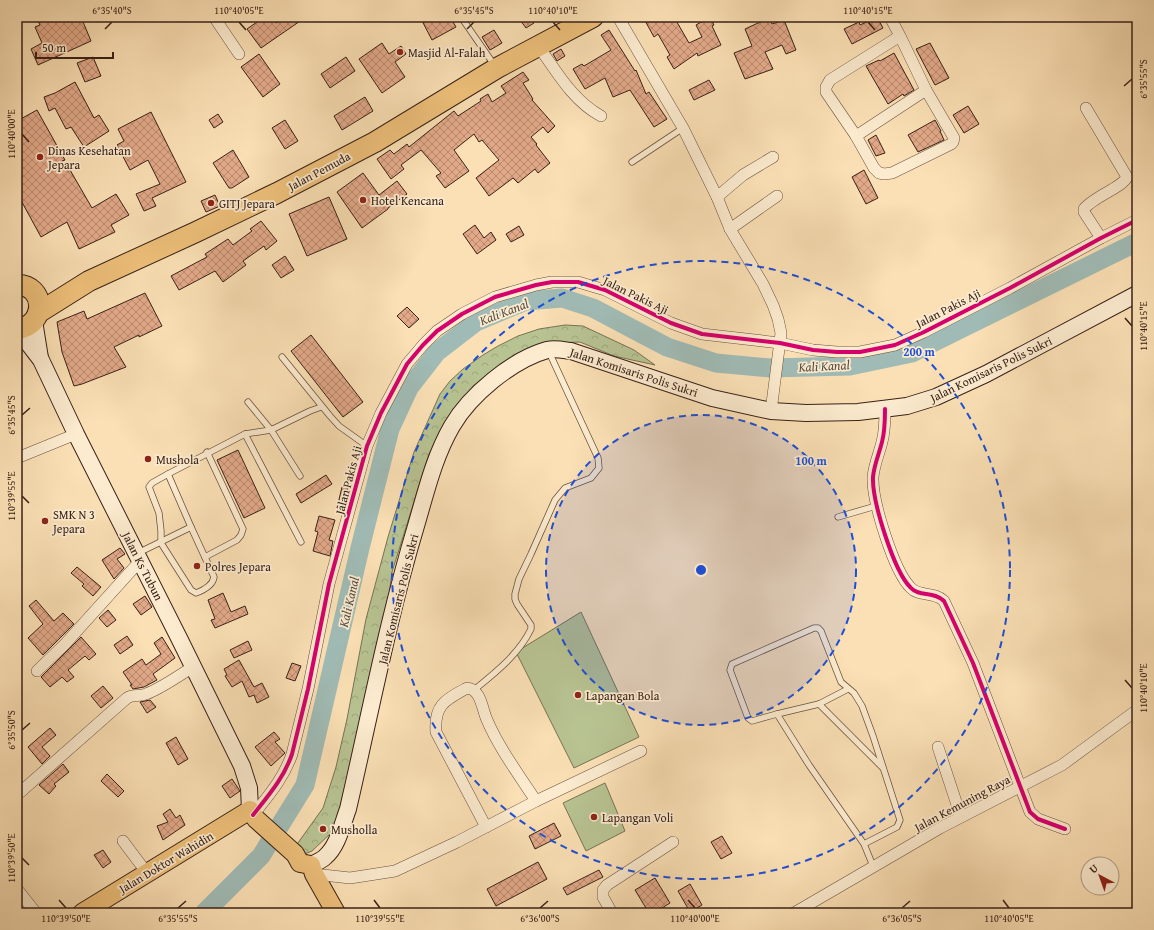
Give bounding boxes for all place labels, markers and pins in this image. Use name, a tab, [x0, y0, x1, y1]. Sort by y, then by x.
place label: Masjid Al-Falah	[408, 44, 486, 61]
marker: Masjid Al-Falah	[395, 47, 405, 57]
place label: Dinas Kesehatan Jepara	[46, 142, 131, 173]
marker: Dinas Kesehatan Jepara	[35, 152, 45, 162]
place label: Hotel Kencana	[371, 192, 444, 209]
place label: GITJ Jepara	[219, 195, 275, 212]
marker: Hotel Kencana	[358, 195, 368, 205]
marker: GITJ Jepara	[206, 198, 216, 208]
place label: Mushola	[156, 451, 199, 468]
marker: Mushola	[143, 454, 153, 464]
place label: SMK N 3 Jepara	[51, 506, 95, 537]
marker: SMK N 3 Jepara	[40, 516, 50, 526]
place label: Polres Jepara	[205, 558, 271, 575]
marker: Polres Jepara	[192, 561, 202, 571]
centre of rings	[694, 563, 708, 577]
place label: Lapangan Bola	[586, 687, 660, 704]
marker: Lapangan Bola	[573, 690, 583, 700]
place label: Lapangan Voli	[602, 809, 674, 826]
marker: Lapangan Voli	[589, 812, 599, 822]
place label: Musholla	[331, 821, 378, 838]
marker: Musholla	[318, 824, 328, 834]

